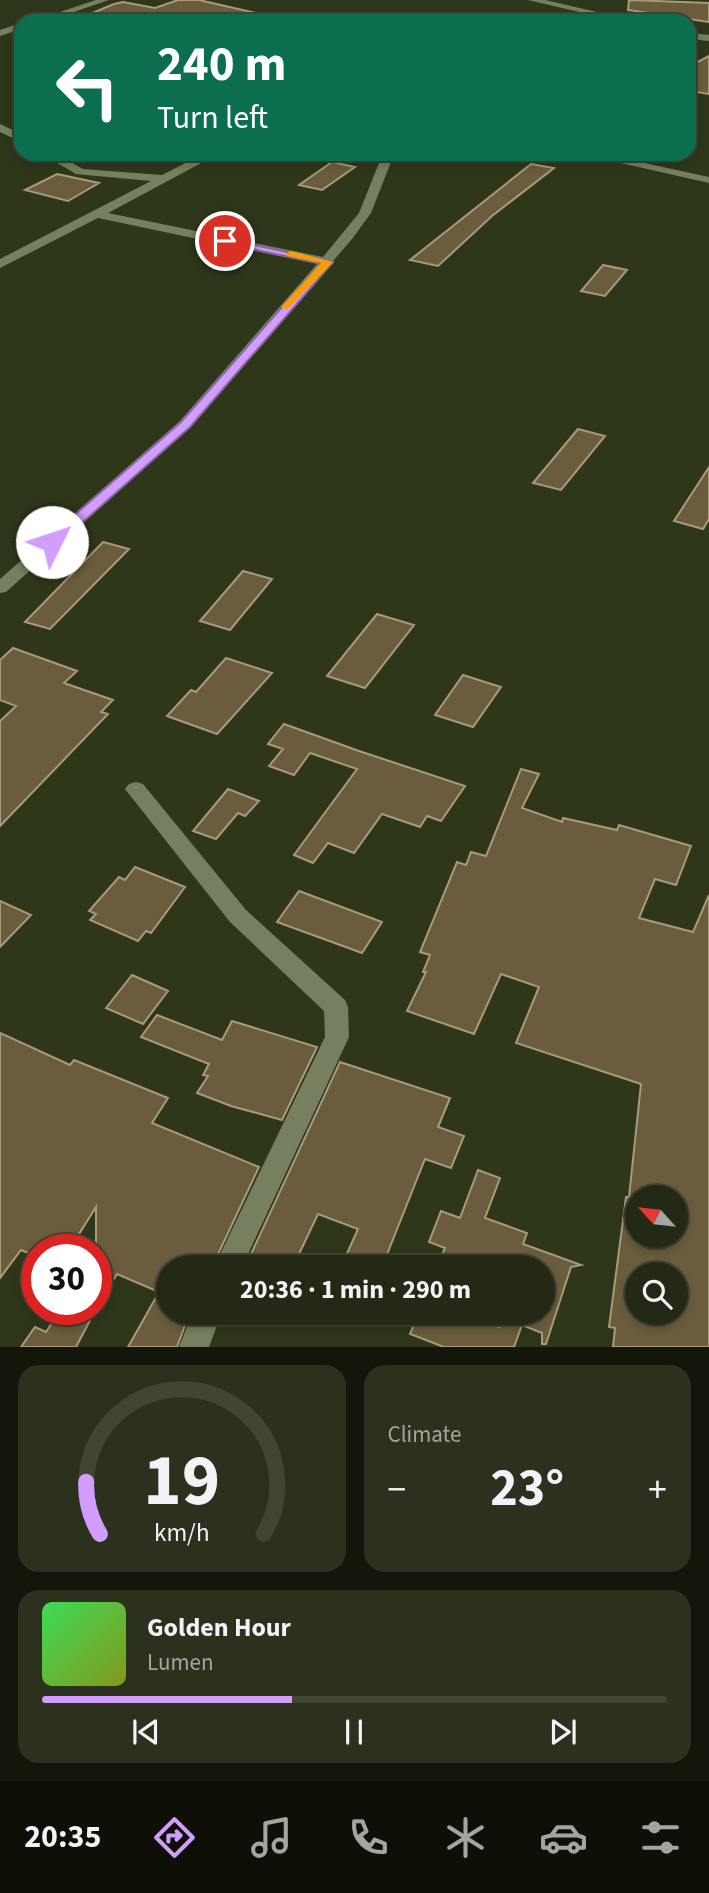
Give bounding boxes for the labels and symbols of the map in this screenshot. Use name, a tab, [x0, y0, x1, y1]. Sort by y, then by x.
pin	[195, 211, 255, 271]
position arrow	[15, 505, 89, 579]
north arrow	[625, 1185, 688, 1248]
speed limit sign: 30	[21, 1234, 112, 1325]

